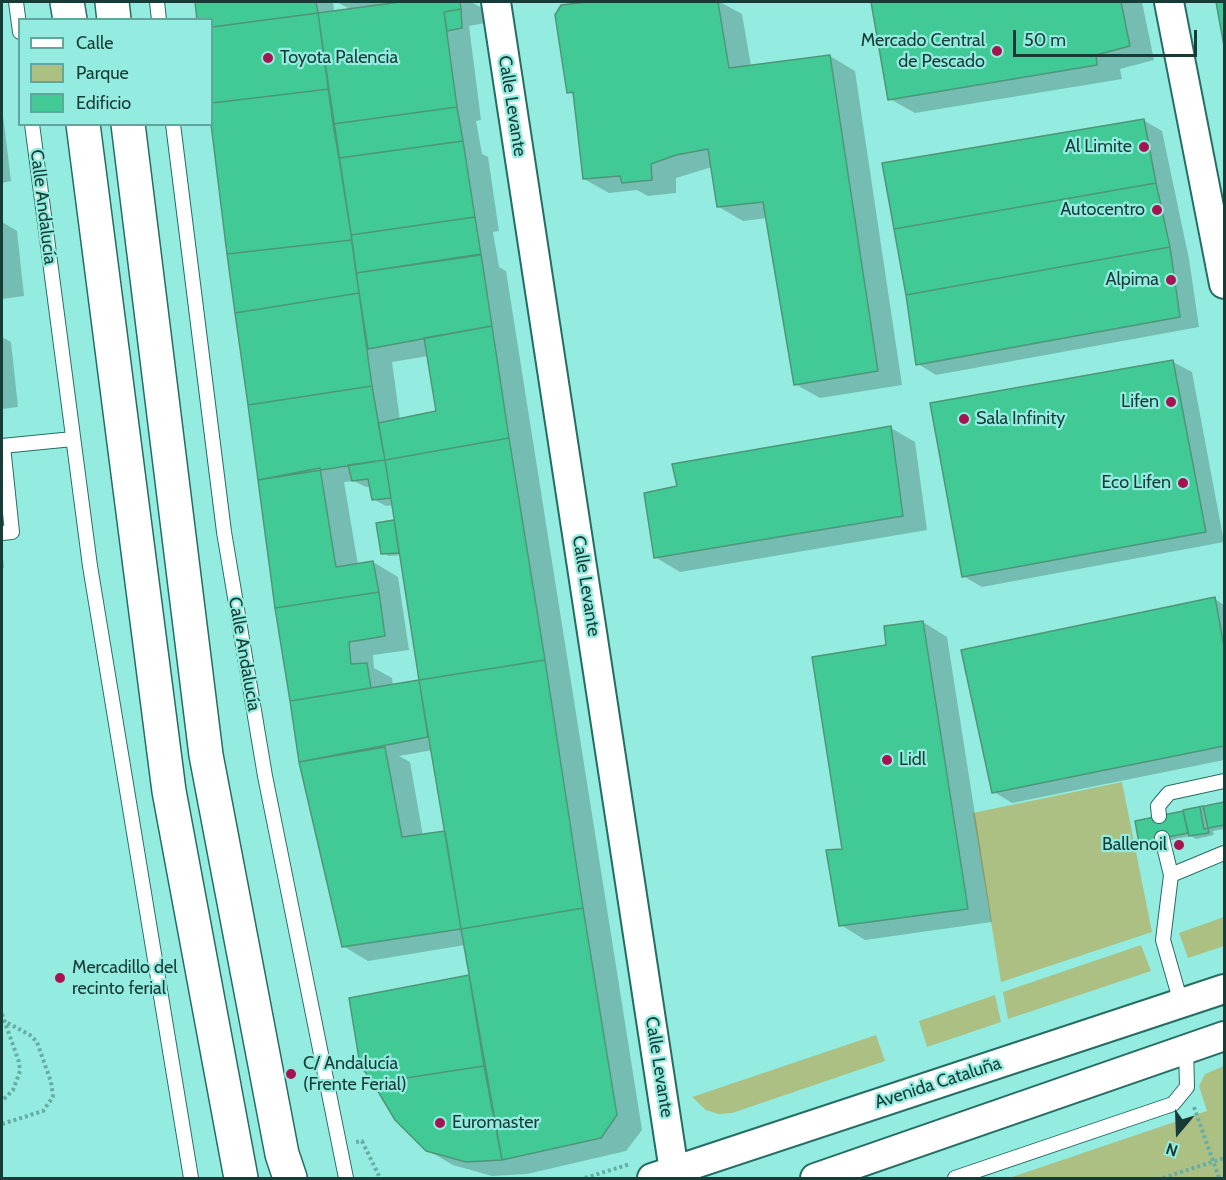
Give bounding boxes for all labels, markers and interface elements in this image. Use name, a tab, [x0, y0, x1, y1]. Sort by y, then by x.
legend	[18, 18, 213, 126]
scale bar	[1016, 18, 1200, 56]
text: 50 m	[1024, 29, 1066, 51]
place label: Mercado Central de Pescado	[861, 30, 985, 72]
text: Calle	[76, 32, 113, 54]
marker: Mercado Central de Pescado	[990, 44, 1004, 58]
place label: Toyota Palencia	[280, 47, 398, 69]
marker: Toyota Palencia	[261, 51, 275, 65]
street label: Calle Levante	[493, 54, 531, 158]
text: Parque	[76, 62, 129, 84]
text: Edificio	[76, 92, 131, 114]
place label: Al Limite	[1065, 136, 1132, 158]
marker: Al Limite	[1137, 140, 1151, 154]
street label: Calle Andalucía	[25, 148, 61, 266]
place label: Autocentro	[1060, 199, 1145, 221]
marker: Autocentro	[1150, 203, 1164, 217]
place label: Alpima	[1106, 269, 1159, 291]
marker: Alpima	[1164, 273, 1178, 287]
place label: Lifen	[1121, 391, 1159, 413]
marker: Lifen	[1164, 395, 1178, 409]
place label: Sala Infinity	[976, 408, 1065, 430]
marker: Sala Infinity	[957, 412, 971, 426]
place label: Eco Lifen	[1101, 472, 1171, 494]
marker: Eco Lifen	[1176, 476, 1190, 490]
street label: Calle Levante	[567, 534, 605, 638]
street label: Calle Andalucía	[223, 595, 265, 713]
place label: Lidl	[899, 749, 926, 771]
marker: Lidl	[880, 753, 894, 767]
place label: Ballenoil	[1102, 834, 1167, 856]
marker: Ballenoil	[1172, 838, 1186, 852]
place label: Mercadillo del recinto ferial	[72, 957, 177, 1000]
marker: Mercadillo del recinto ferial	[53, 971, 67, 985]
street label: Calle Levante	[640, 1015, 678, 1119]
street label: Avenida Cataluña	[872, 1052, 1004, 1114]
place label: C/ Andalucía (Frente Ferial)	[303, 1053, 407, 1096]
marker: C/ Andalucía (Frente Ferial)	[284, 1067, 298, 1081]
north arrow	[1148, 1102, 1208, 1162]
place label: Euromaster	[452, 1112, 539, 1134]
marker: Euromaster	[433, 1116, 447, 1130]
text: N	[1164, 1139, 1180, 1160]

